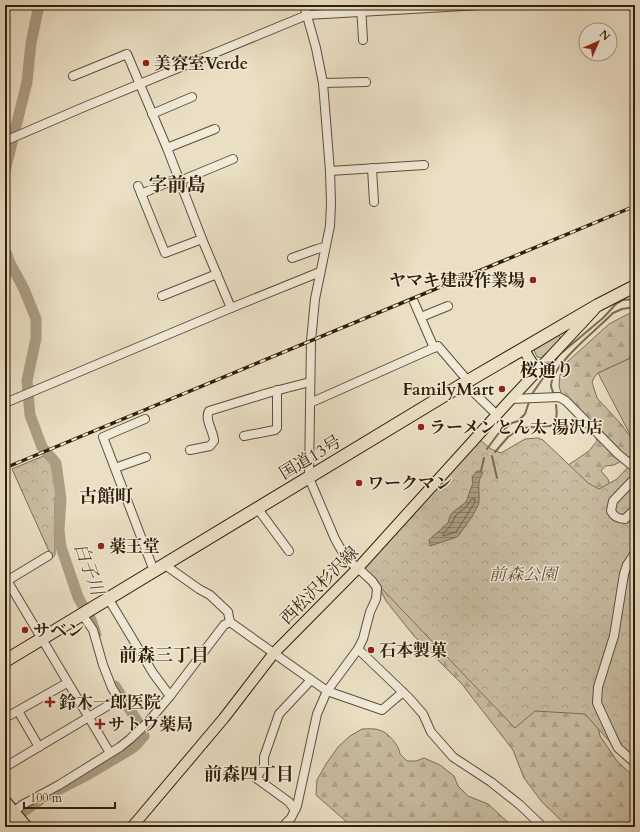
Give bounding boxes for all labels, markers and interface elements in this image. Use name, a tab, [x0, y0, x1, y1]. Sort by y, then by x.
north arrow	[578, 22, 618, 62]
text: N	[596, 27, 614, 44]
place label: 美容室Verde	[154, 52, 248, 75]
marker: 美容室Verde	[141, 58, 151, 68]
district label: 字前島	[148, 172, 206, 198]
place label: ヤマキ建設作業場	[389, 269, 525, 292]
marker: ヤマキ建設作業場	[528, 275, 538, 285]
district label: 桜通り	[520, 358, 574, 383]
place label: FamilyMart	[403, 378, 494, 401]
marker: FamilyMart	[497, 384, 507, 394]
place label: ラーメンとん太 湯沢店	[429, 416, 603, 439]
marker: ラーメンとん太 湯沢店	[416, 422, 426, 432]
street label: 国道13号	[275, 430, 346, 485]
place label: ワークマン	[367, 472, 452, 495]
marker: ワークマン	[354, 478, 364, 488]
district label: 古館町	[79, 484, 133, 509]
place label: 薬王堂	[109, 535, 160, 558]
water label: 白子川	[68, 540, 110, 601]
marker: 薬王堂	[96, 541, 106, 551]
street label: 西松沢杉沢線	[275, 541, 364, 630]
park label: 前森公園	[489, 563, 560, 586]
place label: サベン	[33, 619, 84, 642]
marker: サベン	[20, 625, 30, 635]
place label: 石本製菓	[379, 639, 447, 662]
district label: 前森三丁目	[119, 643, 209, 668]
marker: 石本製菓	[366, 645, 376, 655]
place label: 鈴木一郎医院	[59, 691, 161, 714]
marker: 鈴木一郎医院	[44, 696, 56, 708]
place label: サトウ薬局	[108, 713, 193, 736]
marker: サトウ薬局	[95, 719, 105, 729]
district label: 前森四丁目	[204, 762, 294, 787]
scale bar	[24, 784, 115, 810]
text: 100 m	[30, 790, 63, 806]

